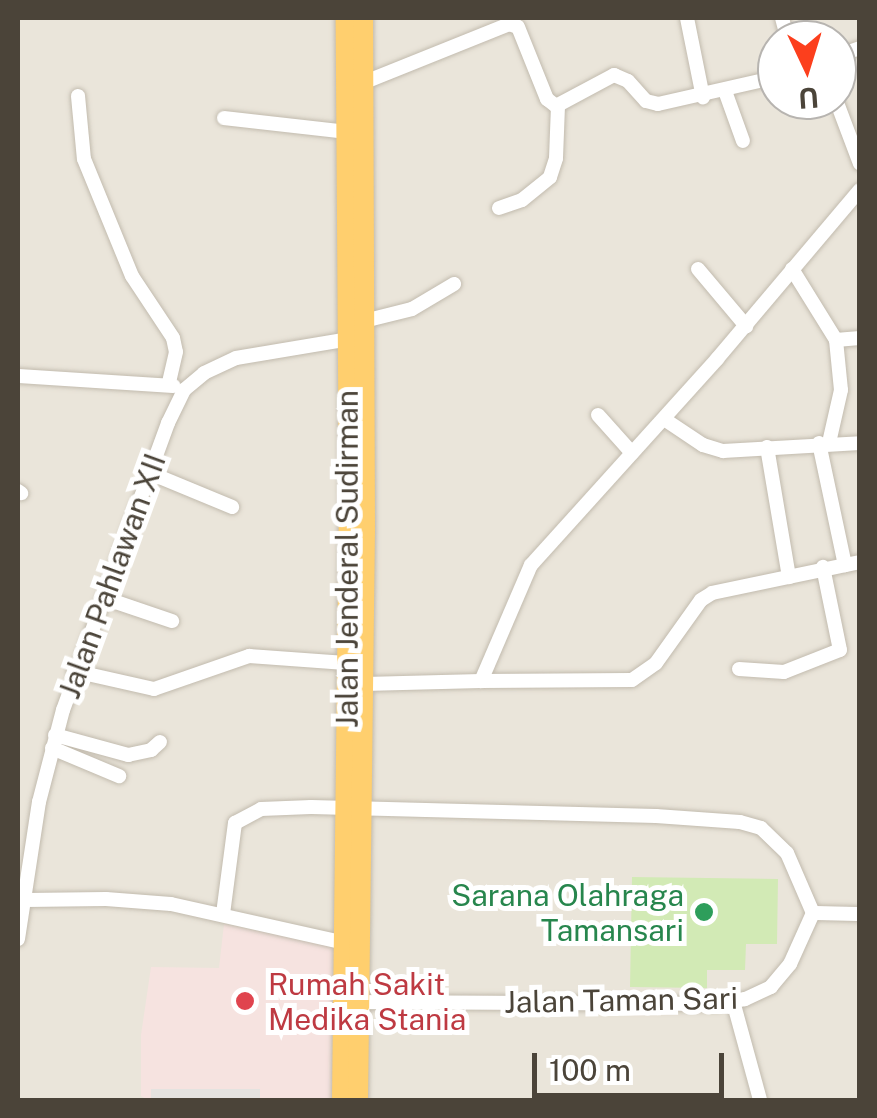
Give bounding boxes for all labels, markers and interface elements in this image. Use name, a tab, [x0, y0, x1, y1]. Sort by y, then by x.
north arrow	[757, 20, 857, 120]
text: U	[798, 81, 820, 116]
street label: Jalan Jenderal Sudirman	[329, 390, 365, 728]
street label: Jalan Pahlawan XII	[51, 449, 173, 703]
place label: Sarana Olahraga Tamansari	[451, 877, 684, 948]
marker: Sarana Olahraga Tamansari	[693, 901, 715, 923]
place label: Rumah Sakit Medika Stania	[268, 966, 466, 1036]
street label: Jalan Taman Sari	[504, 980, 738, 1020]
marker: Rumah Sakit Medika Stania	[232, 988, 258, 1014]
scale bar	[537, 1033, 730, 1095]
text: 100 m	[549, 1052, 631, 1088]

